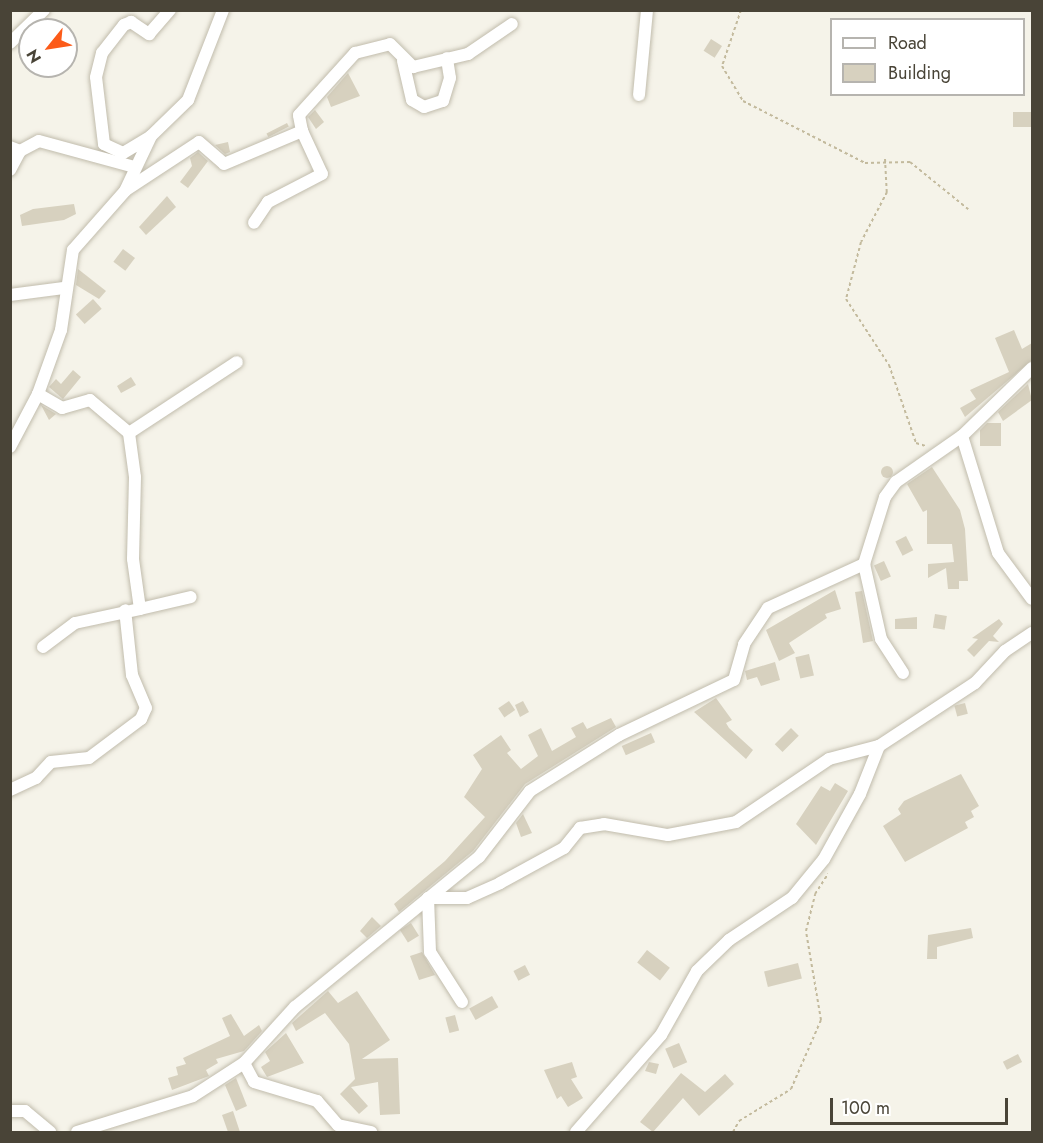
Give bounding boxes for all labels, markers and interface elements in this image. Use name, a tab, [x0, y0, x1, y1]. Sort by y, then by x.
north arrow	[18, 18, 78, 78]
legend	[830, 18, 1025, 96]
text: Road	[888, 30, 927, 56]
text: N	[21, 45, 47, 68]
text: Building	[888, 60, 951, 86]
scale bar	[833, 1086, 1012, 1124]
text: 100 m	[841, 1095, 890, 1121]

